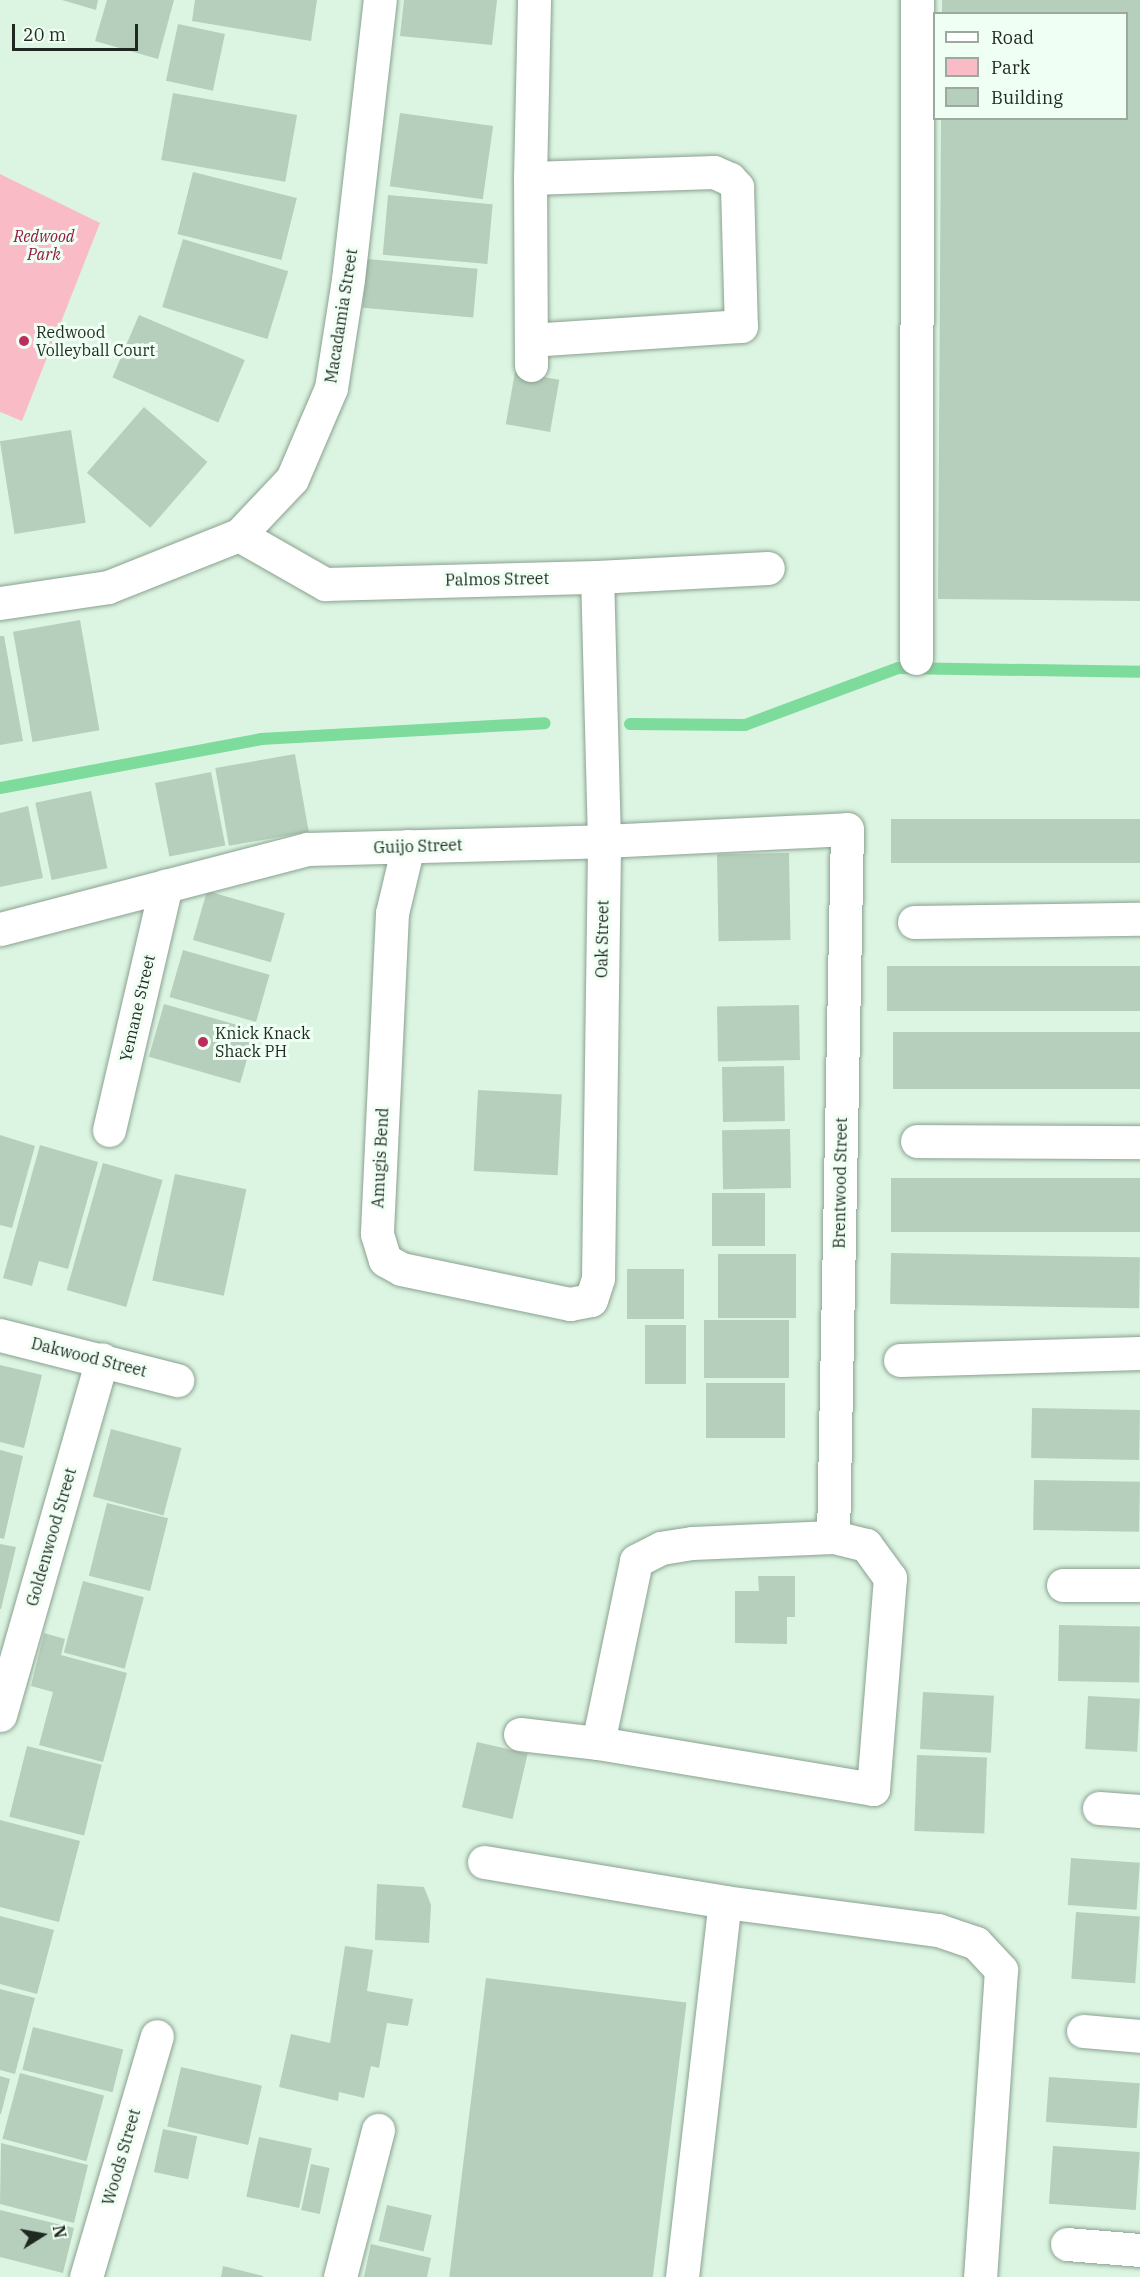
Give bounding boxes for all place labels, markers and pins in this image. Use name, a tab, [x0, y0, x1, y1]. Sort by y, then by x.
place label: Redwood Volleyball Court	[36, 322, 155, 360]
marker: Redwood Volleyball Court	[17, 334, 31, 348]
place label: Knick Knack Shack PH	[215, 1023, 310, 1061]
marker: Knick Knack Shack PH	[196, 1035, 210, 1049]

